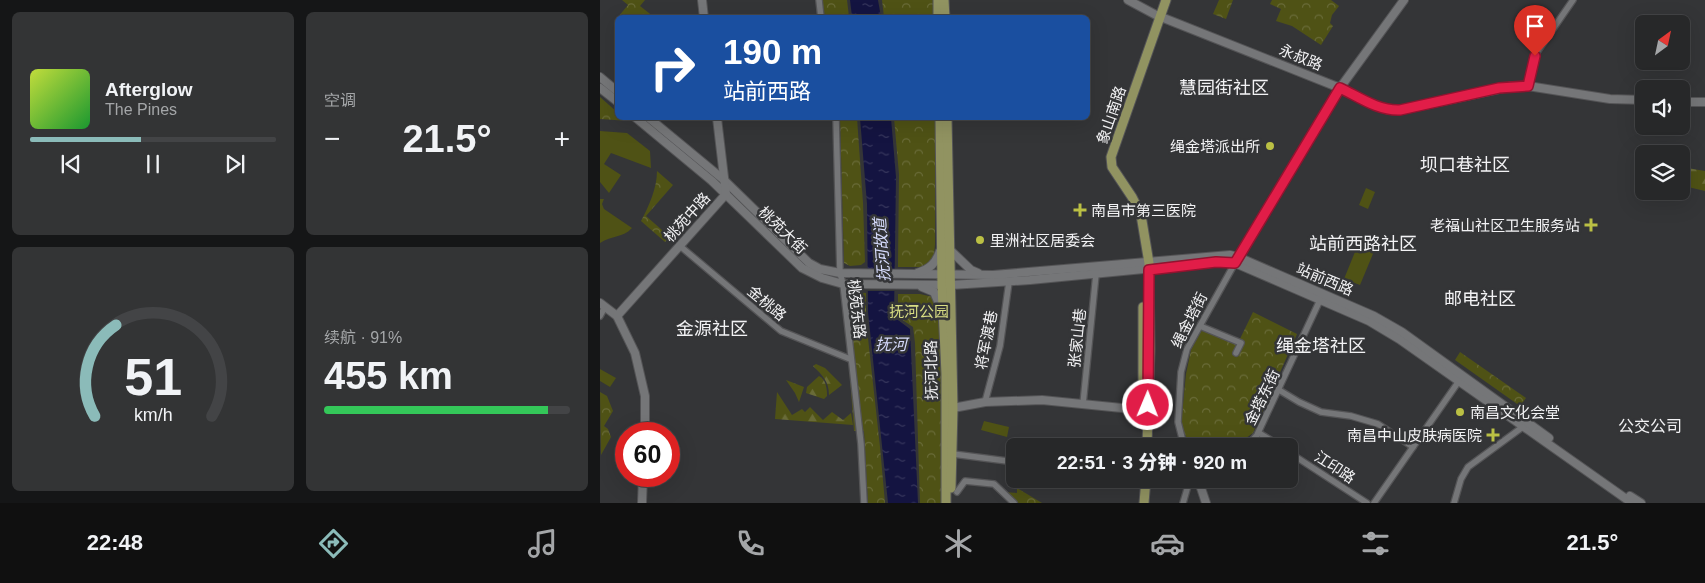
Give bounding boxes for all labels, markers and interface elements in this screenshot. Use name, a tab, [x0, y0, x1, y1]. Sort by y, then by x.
pin	[1514, 5, 1556, 56]
icon: arrive	[1521, 12, 1549, 40]
north arrow	[1635, 15, 1690, 70]
map controls	[1635, 15, 1690, 200]
text: 190 m	[723, 32, 822, 71]
icon: right	[640, 35, 705, 100]
street label: 永叔路	[1277, 41, 1325, 73]
district label: 慧园街社区	[1179, 78, 1269, 98]
text: Afterglow	[105, 79, 193, 100]
text: 站前西路	[723, 79, 811, 104]
button: sound	[1635, 80, 1690, 135]
street label: 象山南路	[1093, 84, 1129, 146]
text: 空调	[324, 92, 356, 109]
text: The Pines	[105, 101, 177, 118]
text: 21.5°	[402, 118, 492, 160]
text: −	[324, 123, 340, 154]
text: +	[554, 123, 570, 154]
place label: 绳金塔派出所	[1170, 138, 1260, 155]
marker: 绳金塔派出所	[1264, 140, 1276, 152]
button: layers	[1635, 145, 1690, 200]
icon: previous	[57, 150, 85, 178]
icon: pause	[139, 150, 167, 178]
icon: next	[221, 150, 249, 178]
district label: 坝口巷社区	[1420, 155, 1510, 175]
street label: 桃苑中路	[661, 189, 713, 245]
place label: 南昌市第三医院	[1091, 202, 1196, 219]
street label: 桃苑大街	[756, 203, 810, 257]
marker: 南昌市第三医院	[1073, 203, 1087, 217]
water label: 抚河故道	[871, 215, 893, 283]
place label: 老福山社区卫生服务站	[1430, 217, 1580, 234]
marker: 老福山社区卫生服务站	[1584, 218, 1598, 232]
place label: 里洲社区居委会	[990, 232, 1095, 249]
marker: 里洲社区居委会	[974, 234, 986, 246]
district label: 站前西路社区	[1309, 234, 1417, 254]
street label: 站前西路	[1294, 259, 1356, 299]
street label: 桃苑东路	[845, 278, 869, 340]
street label: 金桃路	[744, 282, 790, 324]
street label: 绳金塔街	[1168, 289, 1210, 351]
district label: 邮电社区	[1444, 289, 1516, 309]
park label: 抚河公园	[889, 303, 949, 320]
street label: 张家山巷	[1065, 307, 1089, 369]
street label: 将军渡巷	[972, 309, 1000, 371]
district label: 金源社区	[676, 319, 748, 339]
text: 续航 · 91%	[324, 329, 402, 346]
water label: 抚河	[875, 336, 910, 353]
district label: 绳金塔社区	[1276, 336, 1366, 356]
street label: 抚河北路	[922, 340, 940, 400]
text: 51	[124, 348, 182, 406]
text: 455 km	[324, 355, 453, 397]
street label: 金塔东街	[1241, 366, 1283, 428]
position arrow	[1121, 378, 1173, 430]
place label: 南昌文化会堂	[1470, 404, 1560, 421]
text: km/h	[134, 405, 172, 425]
marker: 南昌文化会堂	[1454, 406, 1466, 418]
district label: 公交公司	[1618, 418, 1682, 435]
speed limit sign: 60	[615, 422, 680, 487]
place label: 南昌中山皮肤病医院	[1347, 427, 1482, 444]
marker: 南昌中山皮肤病医院	[1486, 428, 1500, 442]
street label: 江印路	[1311, 448, 1359, 486]
text: 22:51 · 3 分钟 · 920 m	[1057, 452, 1247, 473]
icon: directions	[316, 526, 351, 561]
icon: music	[525, 526, 560, 561]
icon: phone	[733, 526, 768, 561]
icon: climate	[941, 526, 976, 561]
icon: car	[1150, 526, 1185, 561]
icon: filters	[1358, 526, 1393, 561]
text: 22:48	[87, 530, 143, 555]
text: 21.5°	[1567, 530, 1618, 555]

